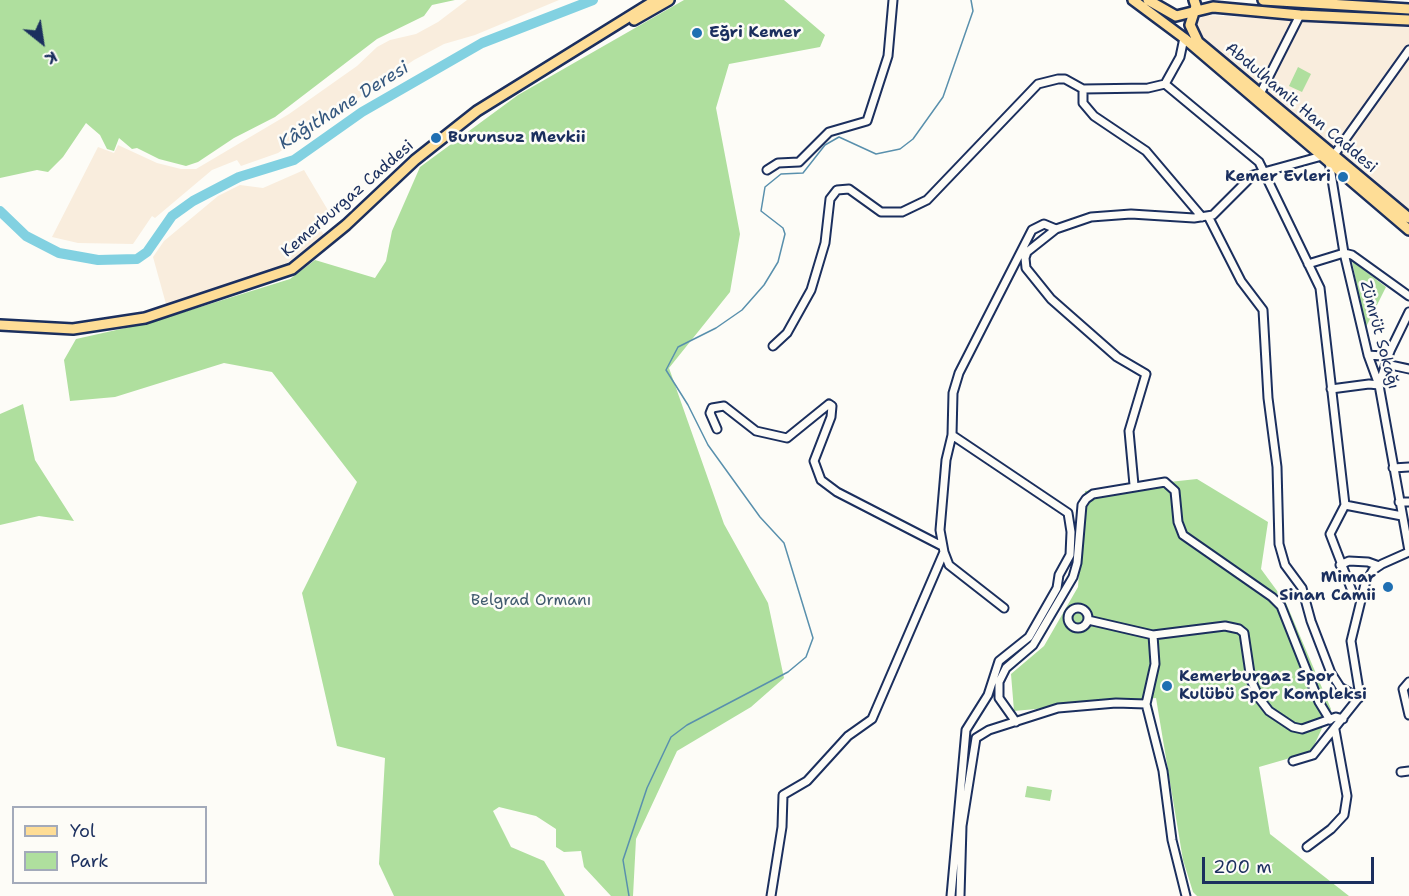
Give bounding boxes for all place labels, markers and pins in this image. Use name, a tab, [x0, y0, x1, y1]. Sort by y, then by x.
place label: Eğri Kemer	[709, 23, 801, 43]
marker: Eğri Kemer	[690, 26, 704, 40]
place label: Burunsuz Mevkii	[448, 128, 586, 148]
marker: Burunsuz Mevkii	[429, 131, 443, 145]
place label: Kemer Evleri	[1225, 167, 1331, 187]
marker: Kemer Evleri	[1336, 170, 1350, 184]
place label: Mimar Sinan Camii	[1279, 568, 1376, 606]
marker: Mimar Sinan Camii	[1381, 580, 1395, 594]
place label: Kemerburgaz Spor Kulübü Spor Kompleksi	[1179, 667, 1367, 705]
marker: Kemerburgaz Spor Kulübü Spor Kompleksi	[1160, 679, 1174, 693]

